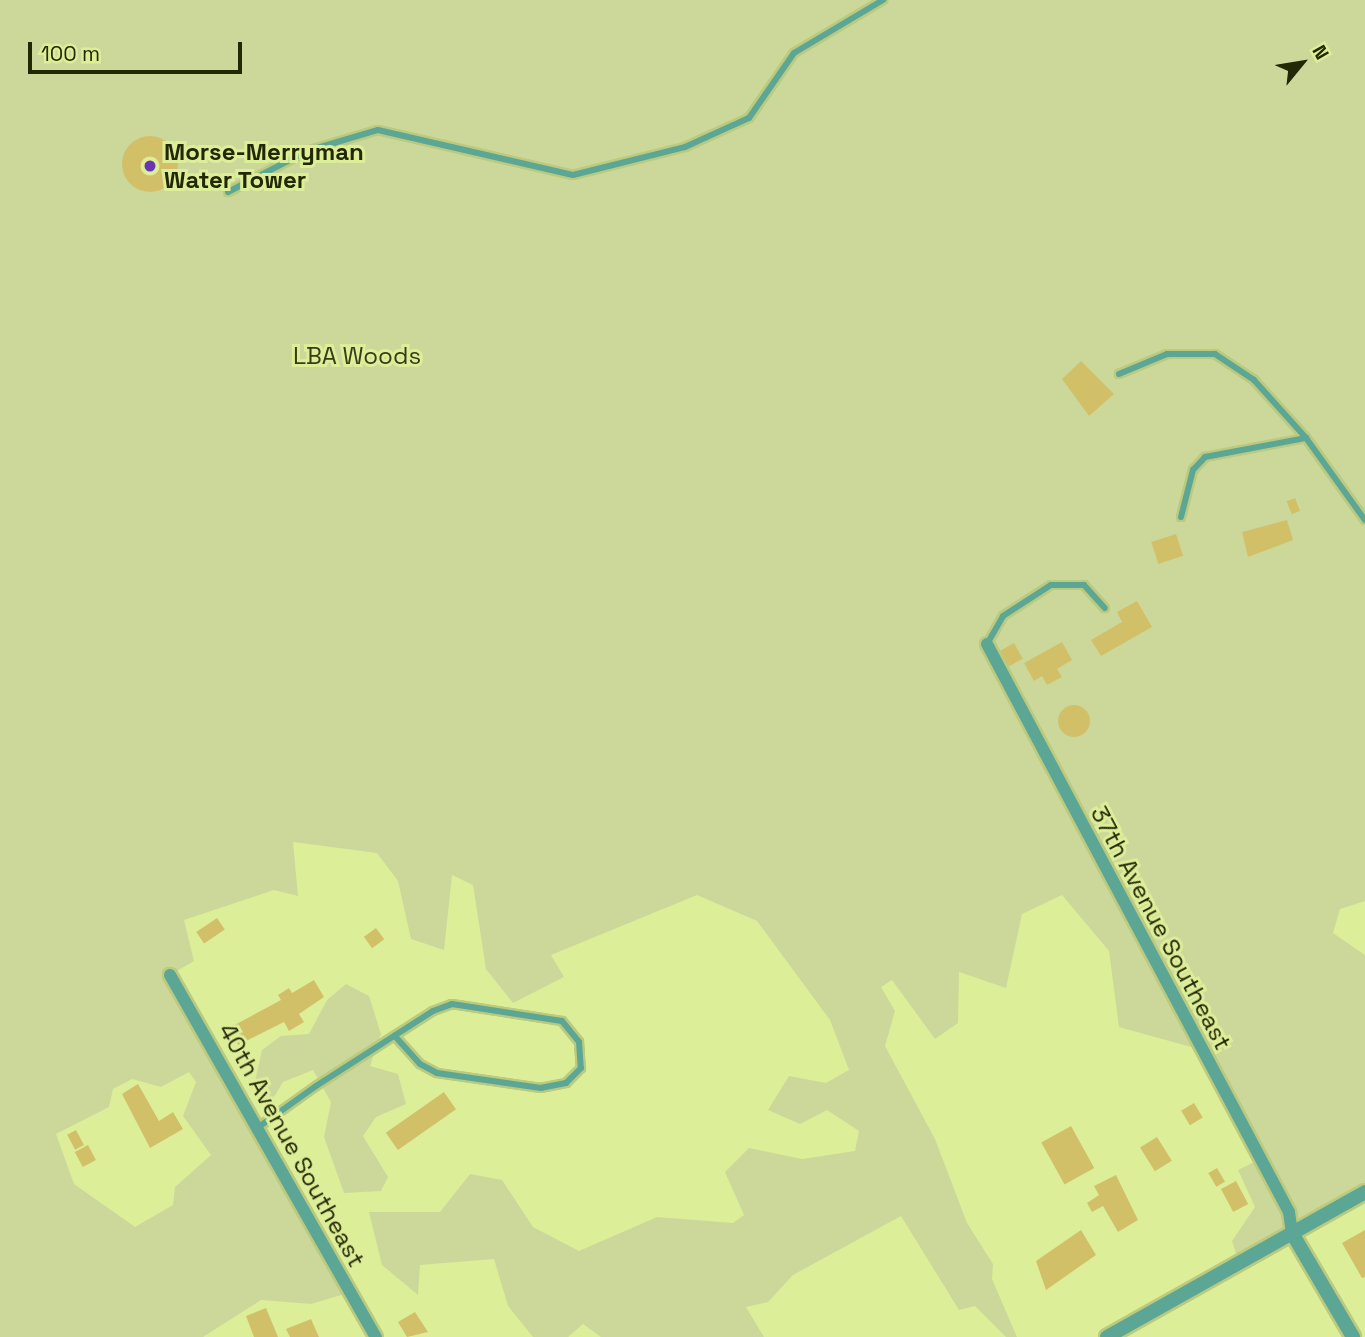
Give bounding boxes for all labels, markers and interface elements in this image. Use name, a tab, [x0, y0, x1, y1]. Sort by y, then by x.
scale bar	[32, 28, 245, 72]
north arrow	[1267, 28, 1337, 98]
text: 100 m	[41, 40, 100, 67]
text: N	[1307, 40, 1335, 64]
place label: Morse-Merryman Water Tower	[164, 138, 364, 194]
marker: Morse-Merryman Water Tower	[142, 158, 158, 174]
park label: LBA Woods	[293, 342, 421, 370]
street label: 37th Avenue Southeast	[1084, 801, 1238, 1055]
street label: 40th Avenue Southeast	[213, 1018, 371, 1272]

